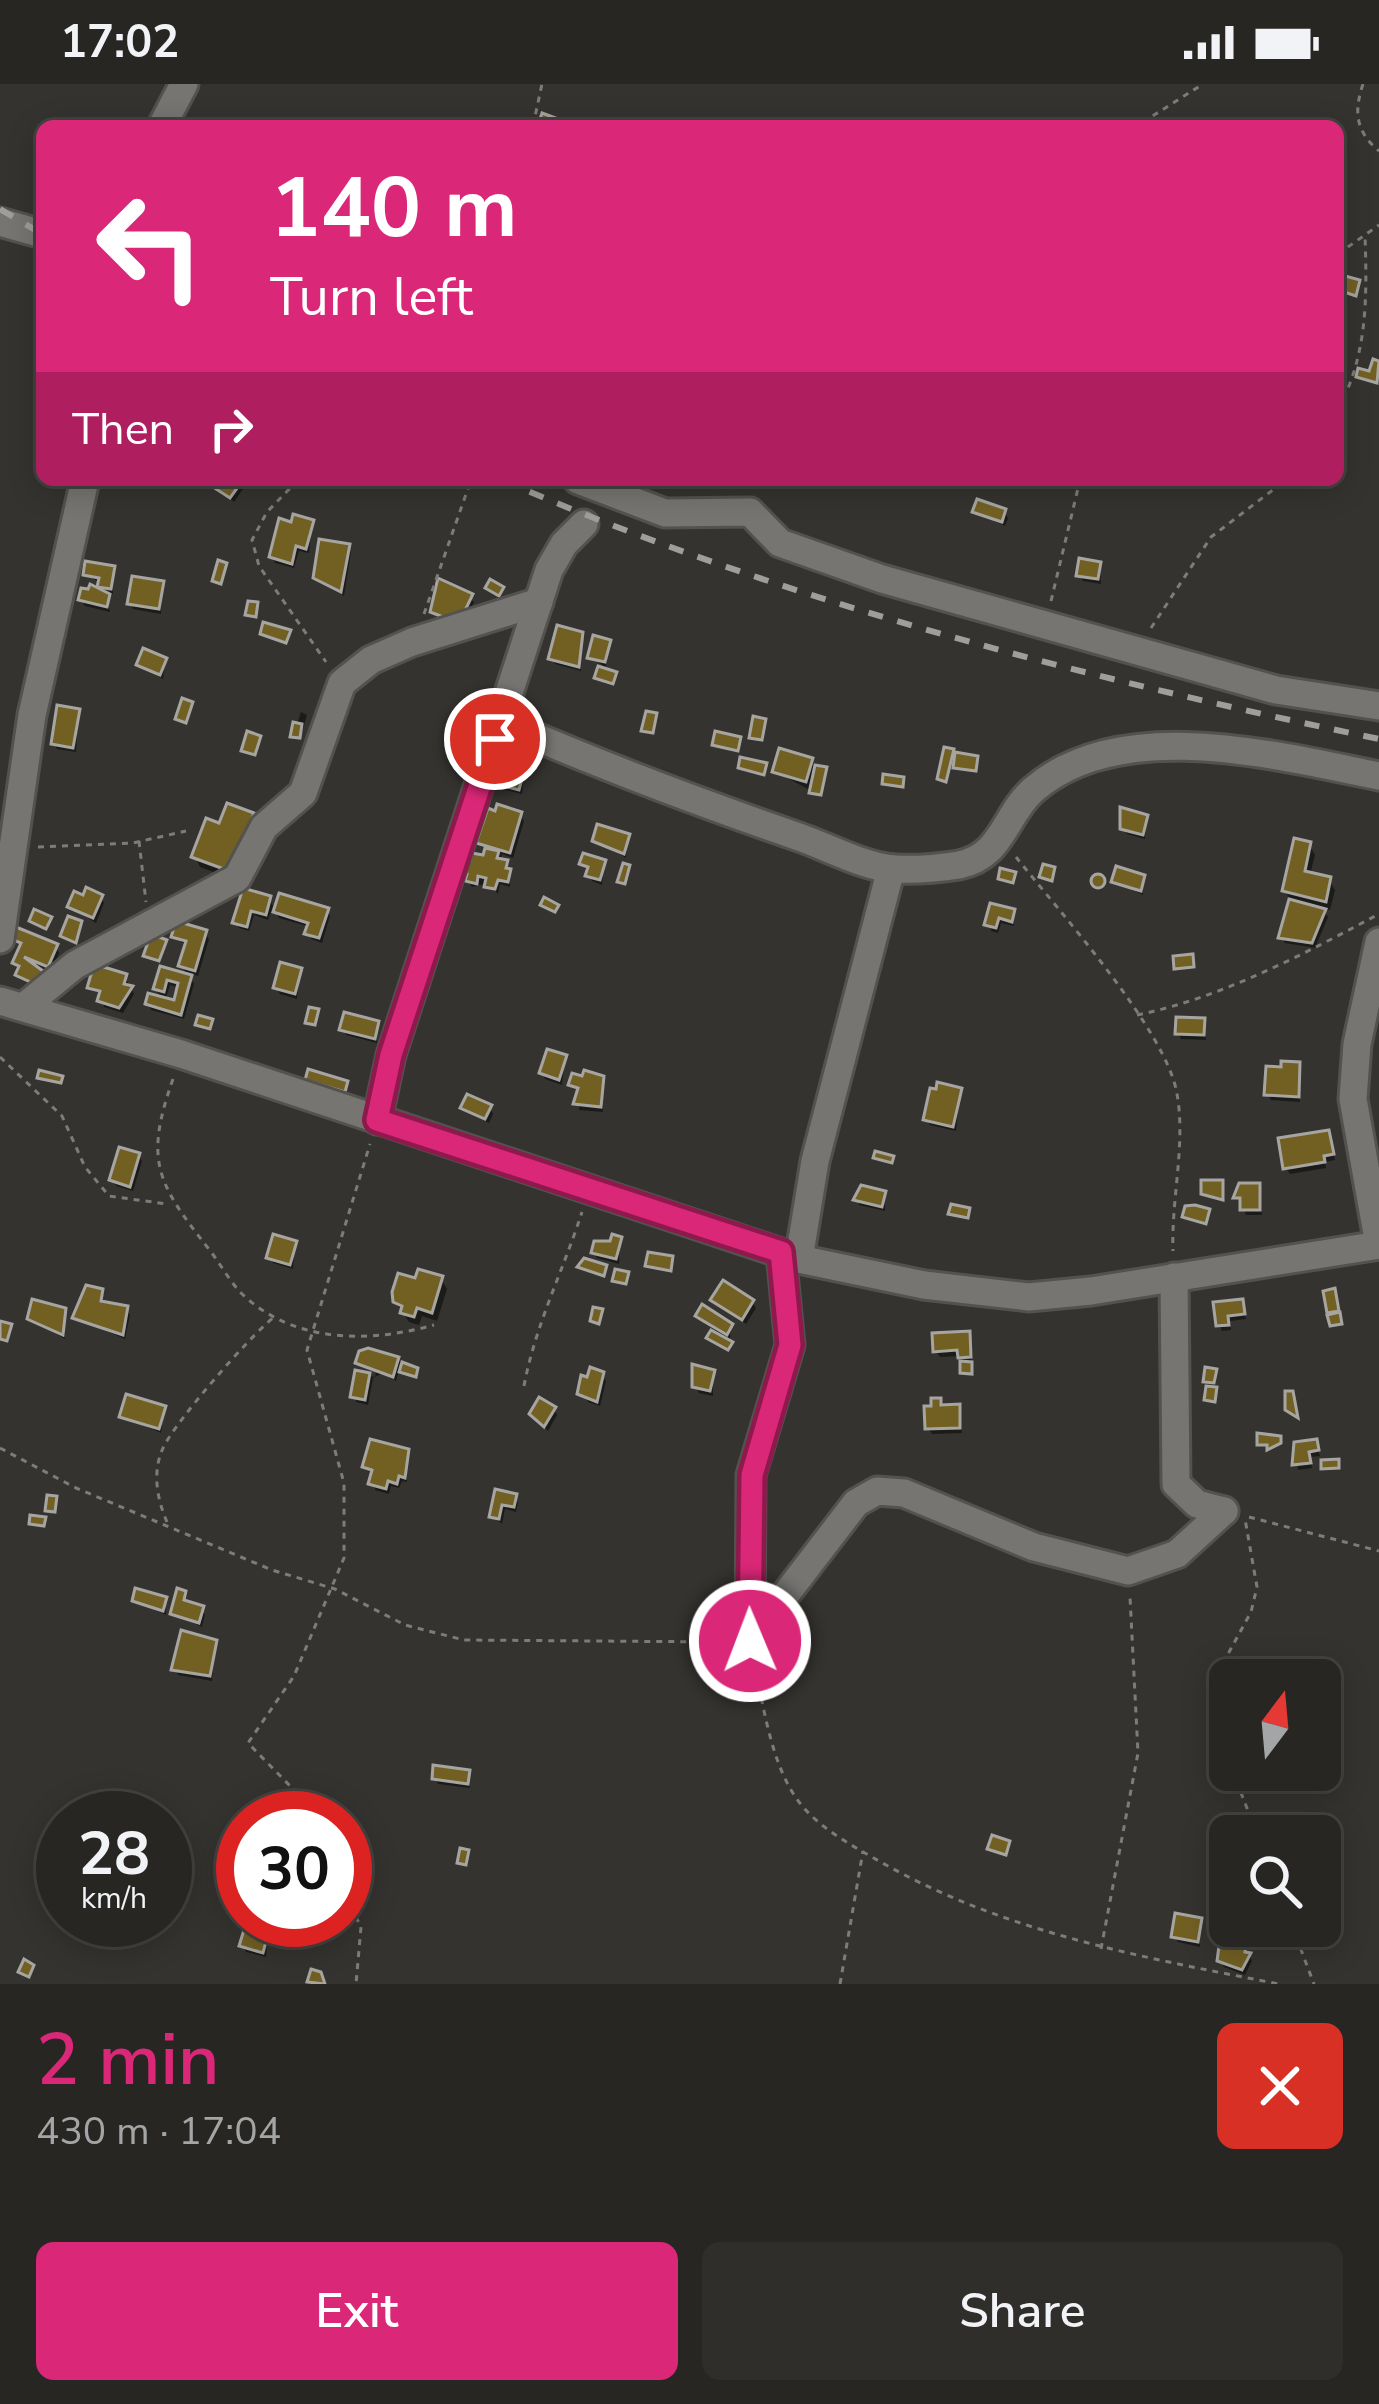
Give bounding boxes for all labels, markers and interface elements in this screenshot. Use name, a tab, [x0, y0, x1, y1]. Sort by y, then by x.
text: 17:02	[60, 12, 179, 73]
text: 140 m	[270, 151, 518, 266]
icon: left	[72, 168, 228, 324]
text: Turn left	[270, 260, 473, 334]
icon: right	[198, 396, 264, 462]
text: Then	[72, 399, 174, 460]
pin	[444, 688, 546, 790]
icon: arrive	[462, 706, 528, 772]
position arrow	[687, 1578, 813, 1704]
north arrow	[1209, 1659, 1341, 1791]
map controls	[1209, 1659, 1341, 1947]
speed limit sign: 30	[216, 1791, 372, 1947]
text: 28	[78, 1813, 150, 1895]
button: search	[1209, 1815, 1341, 1947]
text: km/h	[81, 1878, 147, 1919]
text: 2 min	[36, 2011, 219, 2109]
button: close	[1217, 2023, 1343, 2149]
text: 430 m · 17:04	[36, 2105, 281, 2158]
button: Exit	[36, 2242, 678, 2380]
button: Share	[702, 2242, 1343, 2380]

